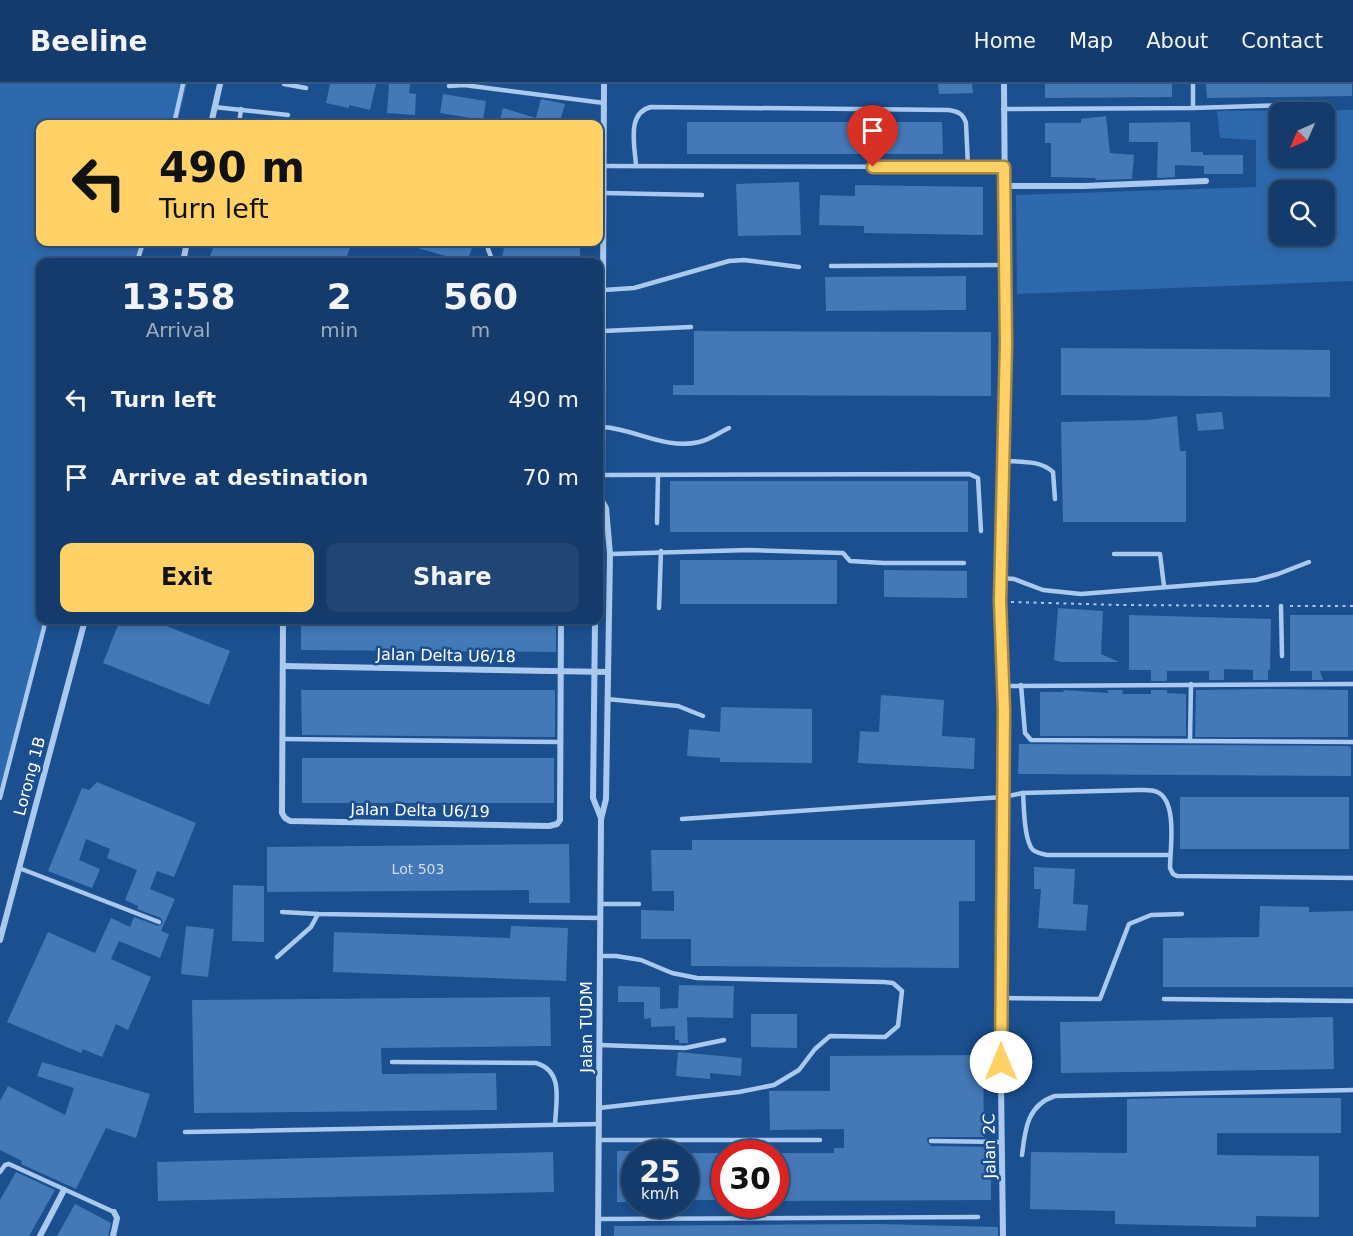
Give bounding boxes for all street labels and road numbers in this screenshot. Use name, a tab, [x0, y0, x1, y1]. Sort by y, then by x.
street label: Jalan Delta U6/18	[375, 645, 516, 666]
street label: Lorong 1B	[10, 735, 49, 818]
street label: Jalan Delta U6/19	[349, 800, 490, 821]
street label: Jalan TUDM	[577, 981, 596, 1074]
street label: Jalan 2C	[979, 1113, 1000, 1180]

